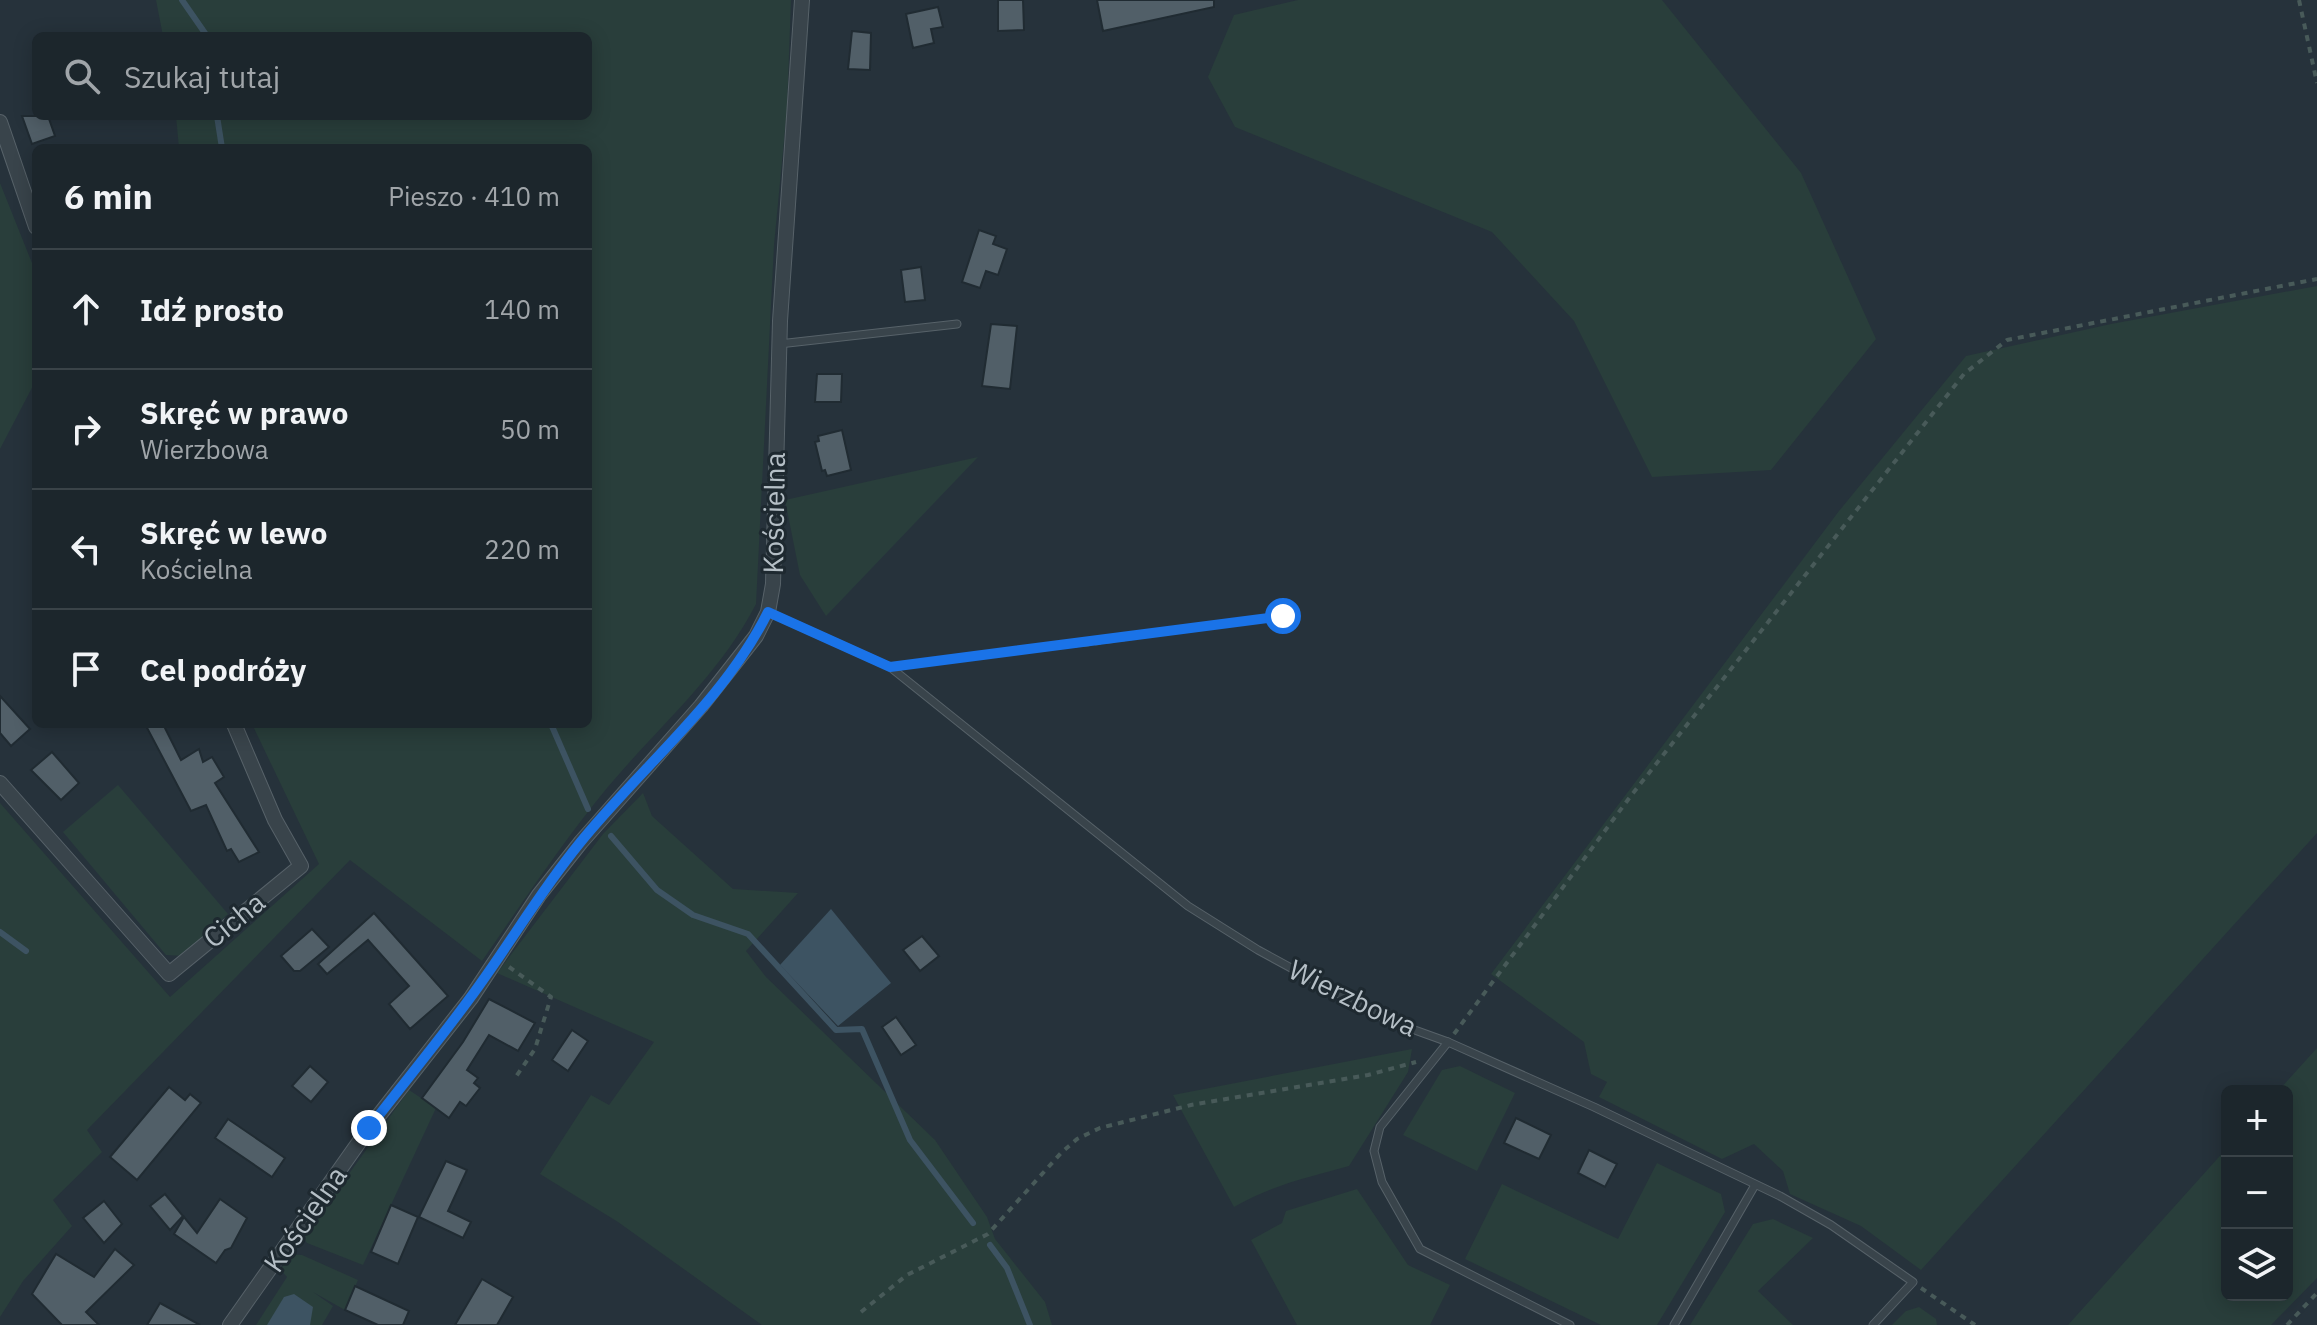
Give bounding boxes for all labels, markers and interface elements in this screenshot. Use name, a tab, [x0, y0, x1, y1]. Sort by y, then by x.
search box	[32, 32, 592, 120]
icon: search	[60, 54, 104, 98]
text: Szukaj tutaj	[124, 57, 280, 96]
text: 6 min	[64, 174, 153, 218]
text: Pieszo · 410 m	[388, 179, 560, 213]
icon: ahead	[64, 287, 108, 331]
text: Idź prosto	[140, 290, 284, 329]
text: 140 m	[484, 292, 560, 326]
text: Skręć w prawo	[140, 393, 348, 432]
icon: right	[64, 407, 108, 451]
text: 50 m	[500, 412, 560, 446]
text: Wierzbowa	[140, 432, 269, 466]
street label: Kościelna	[754, 452, 793, 574]
text: Skręć w lewo	[140, 513, 327, 552]
icon: left	[64, 527, 108, 571]
text: 220 m	[484, 532, 560, 566]
text: Kościelna	[140, 552, 253, 586]
route start	[1265, 598, 1301, 634]
icon: arrive	[64, 647, 108, 691]
text: Cel podróży	[140, 650, 306, 689]
street label: Cicha	[195, 883, 272, 956]
street label: Wierzbowa	[1283, 951, 1424, 1045]
map controls	[2221, 1085, 2293, 1301]
button: +	[2221, 1085, 2293, 1157]
route end	[351, 1110, 387, 1146]
button: −	[2221, 1157, 2293, 1229]
street label: Kościelna	[255, 1158, 355, 1279]
button: layers	[2221, 1229, 2293, 1301]

